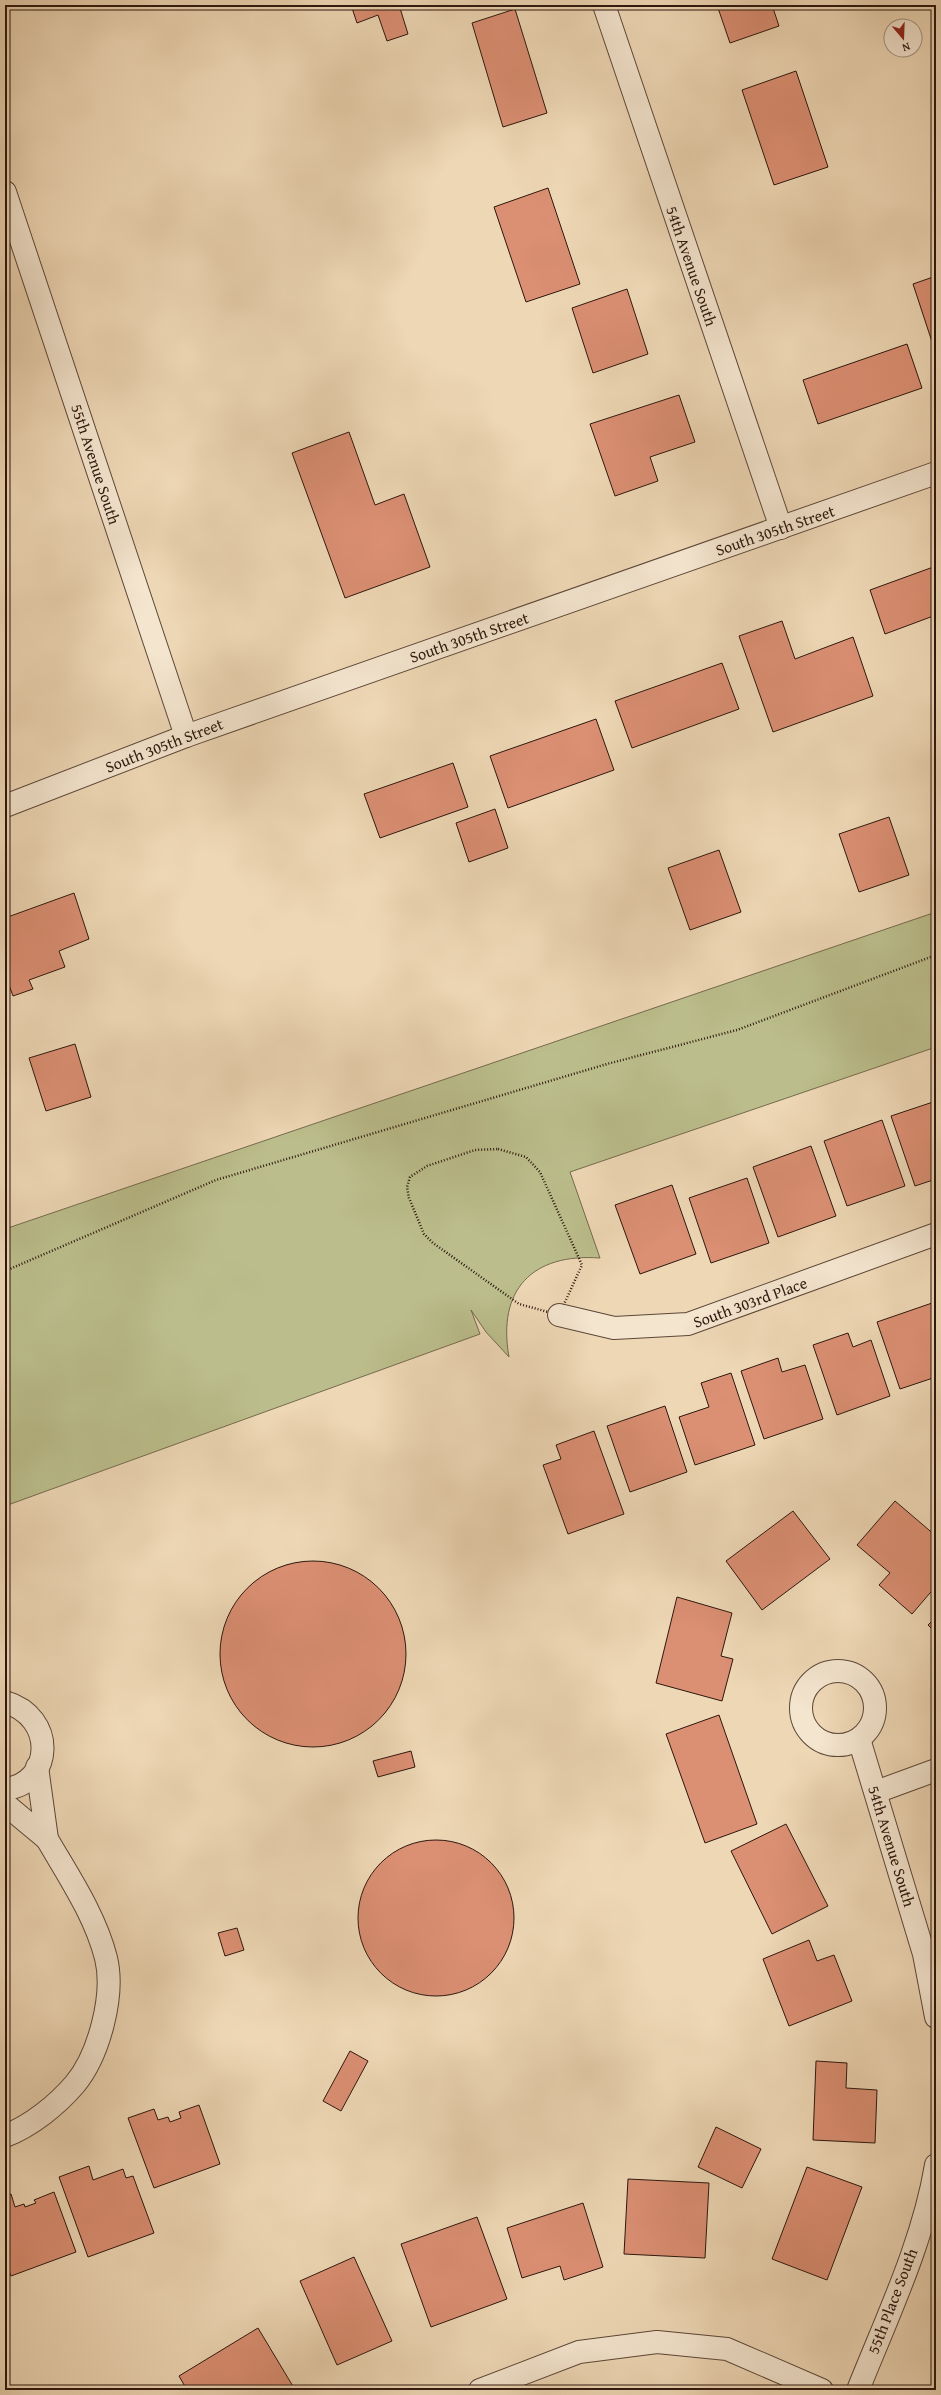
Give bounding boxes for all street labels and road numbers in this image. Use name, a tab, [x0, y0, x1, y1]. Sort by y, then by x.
street label: 54th Avenue South	[660, 203, 724, 329]
street label: 55th Avenue South	[65, 401, 127, 527]
street label: South 305th Street	[712, 498, 838, 562]
street label: South 305th Street	[406, 605, 532, 669]
street label: South 305th Street	[102, 711, 227, 779]
street label: South 303rd Place	[690, 1270, 810, 1334]
street label: 54th Avenue South	[862, 1782, 922, 1910]
street label: 55th Place South	[861, 2245, 923, 2357]

